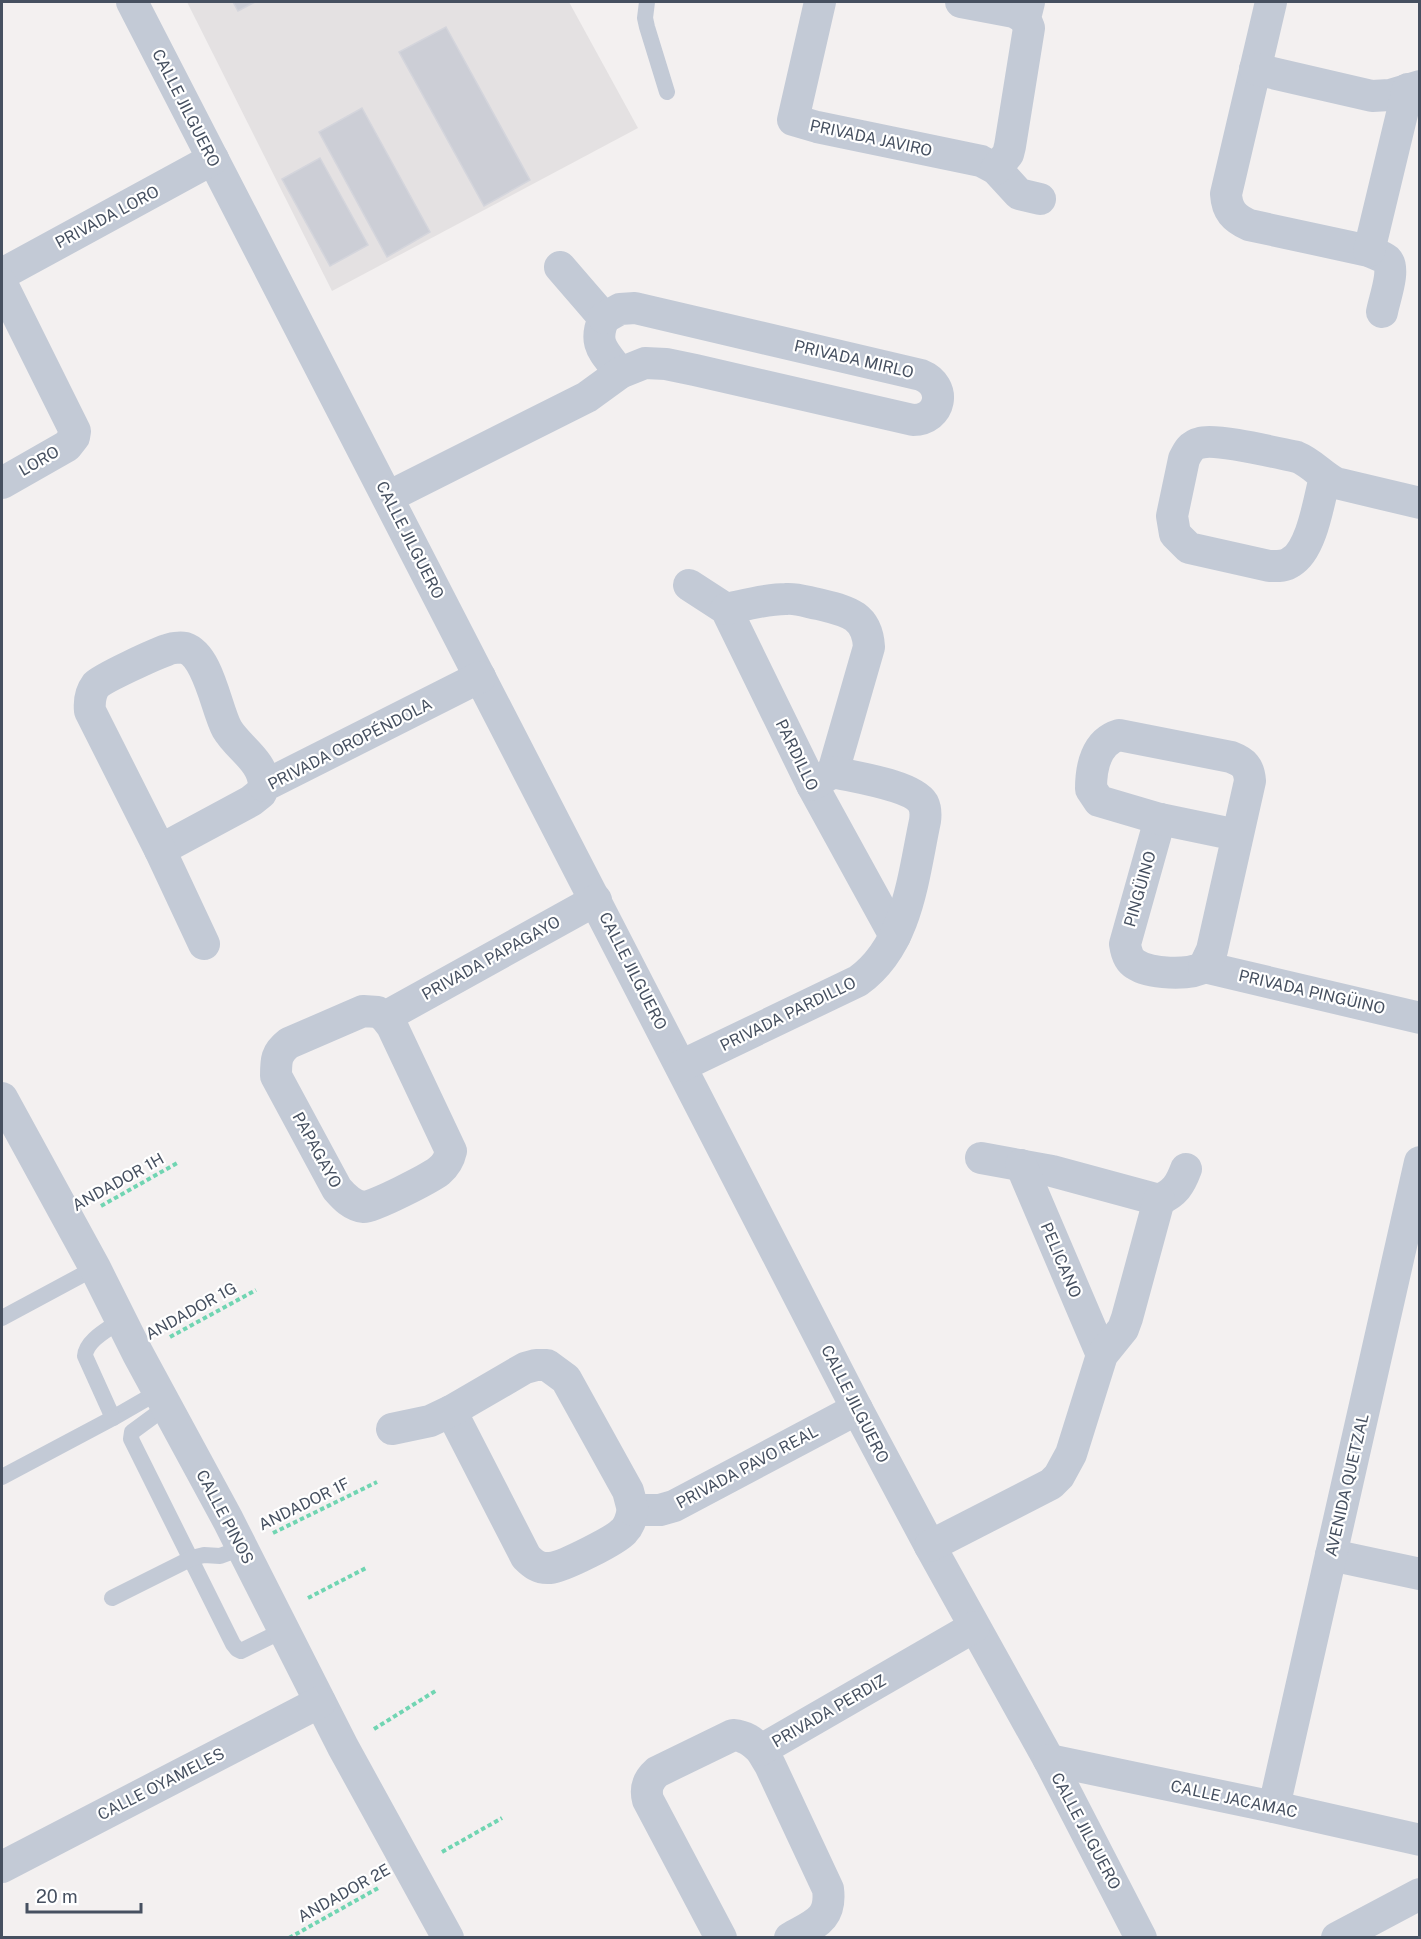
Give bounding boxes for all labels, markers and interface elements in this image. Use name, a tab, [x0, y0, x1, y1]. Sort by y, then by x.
street label: CALLE JILGUERO	[148, 46, 224, 170]
street label: PRIVADA JAVIRO	[808, 116, 934, 160]
street label: PRIVADA LORO	[52, 182, 162, 252]
street label: PRIVADA MIRLO	[792, 336, 916, 382]
street label: LORO	[16, 442, 62, 480]
street label: CALLE JILGUERO	[372, 478, 448, 602]
street label: PRIVADA OROPÉNDOLA	[264, 693, 435, 794]
street label: PARDILLO	[772, 716, 822, 794]
street label: PINGÜINO	[1119, 849, 1160, 929]
street label: CALLE JILGUERO	[595, 909, 671, 1033]
street label: PRIVADA PAPAGAYO	[418, 912, 564, 1004]
street label: PRIVADA PINGÜINO	[1237, 965, 1387, 1018]
street label: PRIVADA PARDILLO	[717, 973, 859, 1055]
street label: PAPAGAYO	[288, 1109, 346, 1191]
street label: ANDADOR 1H	[69, 1149, 167, 1215]
street label: PELICANO	[1037, 1219, 1085, 1301]
street label: ANDADOR 1G	[142, 1278, 240, 1344]
street label: CALLE JILGUERO	[817, 1342, 893, 1466]
street label: AVENIDA QUETZAL	[1321, 1412, 1373, 1558]
street label: PRIVADA PAVO REAL	[673, 1422, 821, 1512]
street label: CALLE PINOS	[192, 1467, 258, 1567]
street label: ANDADOR 1F	[255, 1474, 353, 1534]
street label: PRIVADA PERDIZ	[769, 1671, 889, 1751]
street label: CALLE OYAMELES	[94, 1744, 228, 1824]
street label: CALLE JILGUERO	[1047, 1769, 1125, 1893]
street label: CALLE JACAMAC	[1169, 1776, 1299, 1822]
street label: ANDADOR 2E	[295, 1860, 393, 1926]
scale bar	[27, 1876, 141, 1914]
text: 20 m	[36, 1886, 78, 1907]

